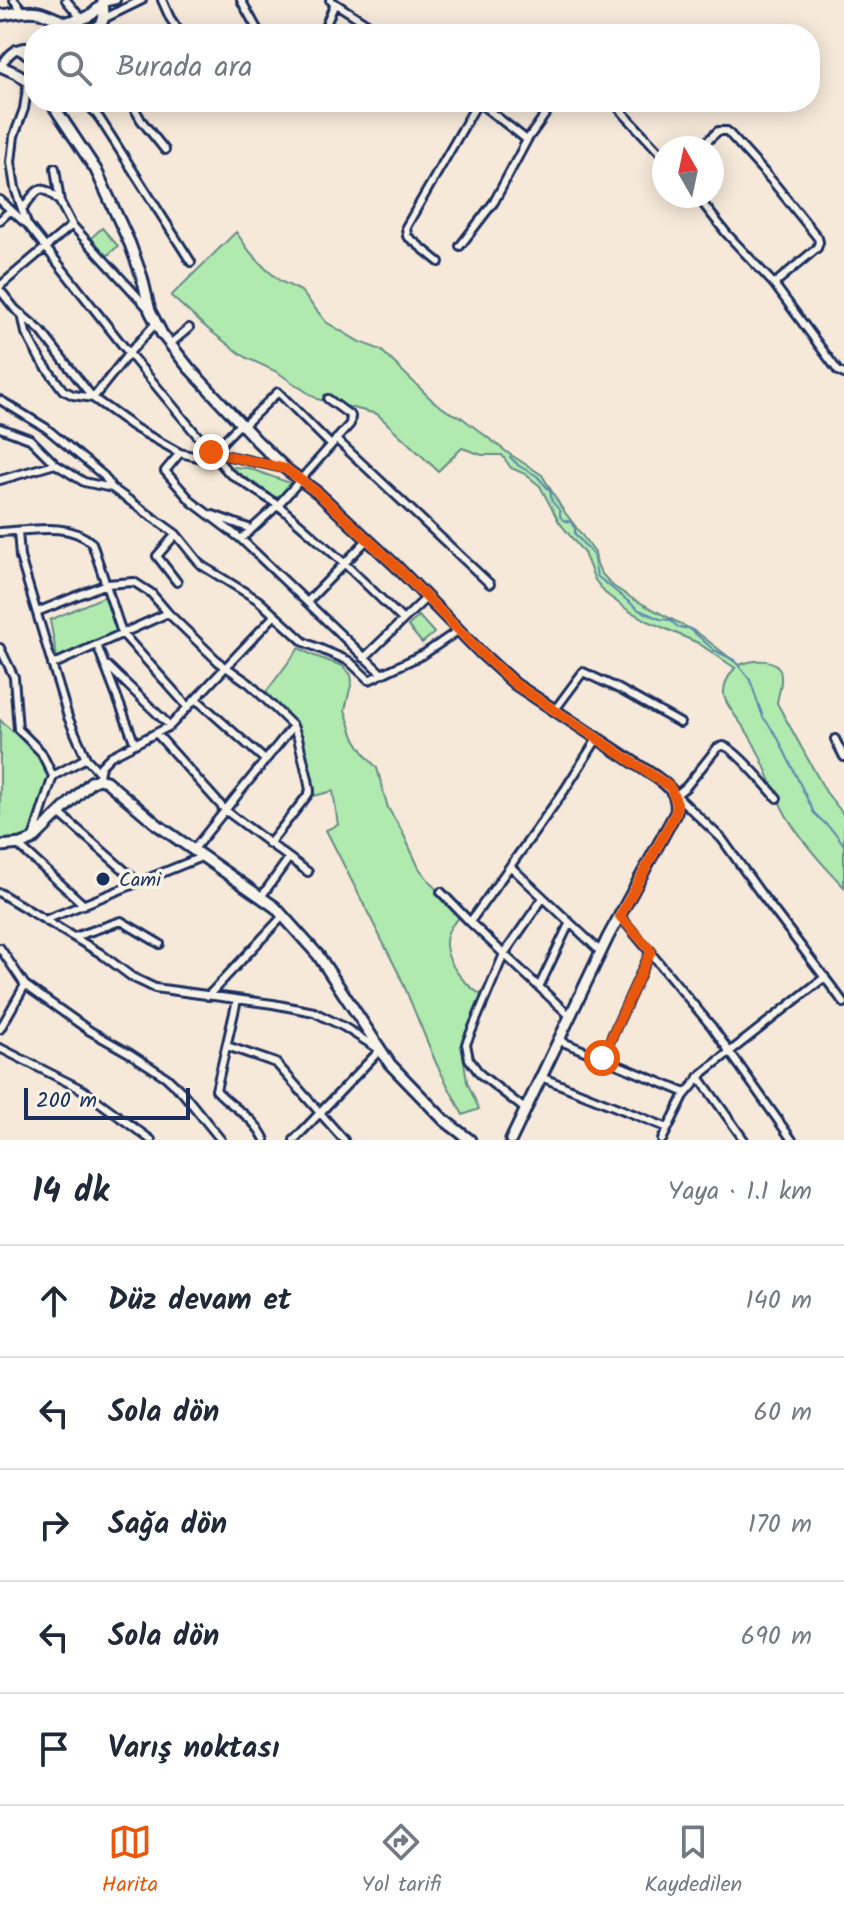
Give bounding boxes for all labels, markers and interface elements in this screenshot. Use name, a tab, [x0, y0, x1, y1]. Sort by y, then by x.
search box	[24, 24, 820, 112]
text: Burada ara	[116, 44, 253, 92]
icon: search	[52, 46, 96, 90]
north arrow	[652, 136, 724, 208]
route end	[193, 434, 229, 470]
place label: Cami	[119, 865, 162, 897]
marker: Cami	[94, 870, 112, 888]
route start	[584, 1040, 620, 1076]
scale bar	[24, 1084, 190, 1120]
text: 200 m	[36, 1084, 97, 1119]
text: 14 dk	[32, 1165, 109, 1219]
text: Yaya · 1.1 km	[668, 1171, 812, 1213]
text: Düz devam et	[108, 1277, 291, 1325]
icon: ahead	[32, 1279, 76, 1323]
text: 140 m	[745, 1280, 812, 1322]
text: Sola dön	[108, 1389, 219, 1437]
icon: left	[32, 1391, 76, 1435]
text: 60 m	[753, 1392, 812, 1434]
text: Sağa dön	[108, 1501, 227, 1549]
icon: right	[32, 1503, 76, 1547]
text: 170 m	[748, 1504, 812, 1546]
text: Sola dön	[108, 1613, 219, 1661]
icon: left	[32, 1615, 76, 1659]
text: 690 m	[741, 1616, 812, 1658]
text: Varış noktası	[108, 1725, 279, 1773]
icon: arrive	[32, 1727, 76, 1771]
tab: Harita	[102, 1820, 158, 1903]
tab: Yol tarifi	[361, 1820, 441, 1903]
tab: Kaydedilen	[645, 1820, 742, 1903]

